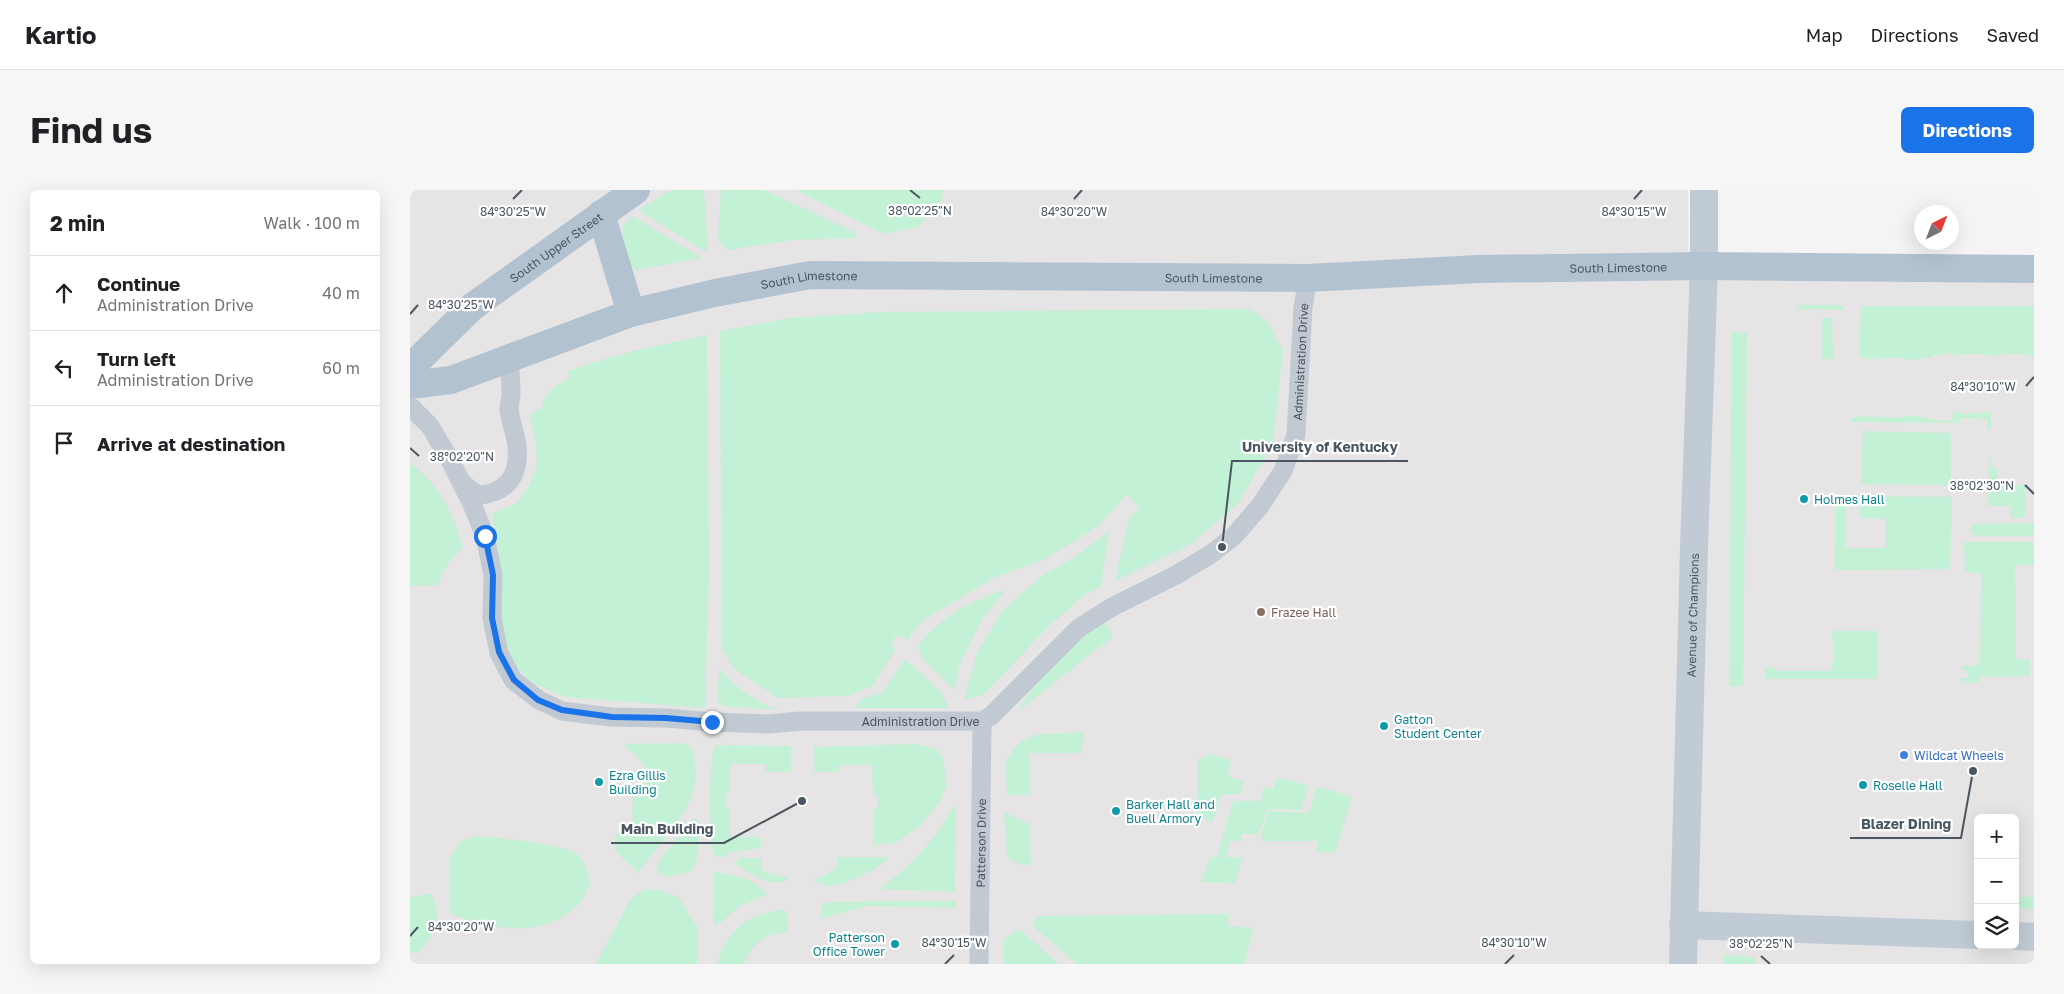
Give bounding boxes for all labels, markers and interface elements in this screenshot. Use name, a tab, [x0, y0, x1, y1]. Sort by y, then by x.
text: Kartio	[25, 20, 97, 49]
text: Map	[1806, 24, 1842, 46]
text: Directions	[1870, 24, 1958, 46]
text: Saved	[1986, 24, 2039, 46]
button: Directions	[1901, 107, 2034, 153]
text: Find us	[30, 109, 152, 151]
text: 38°02'25"N	[888, 203, 952, 218]
text: 84°30'25"W	[480, 204, 547, 219]
text: 84°30'20"W	[1041, 204, 1108, 219]
text: 84°30'15"W	[1601, 204, 1667, 219]
north arrow	[1914, 205, 1959, 250]
street label: South Upper Street	[506, 209, 606, 286]
text: 2 min	[50, 210, 105, 236]
text: Walk · 100 m	[264, 213, 360, 233]
street label: South Limestone	[1569, 259, 1667, 275]
street label: South Limestone	[759, 267, 858, 292]
street label: South Limestone	[1165, 270, 1263, 285]
text: Continue	[97, 272, 180, 295]
icon: ahead	[50, 279, 78, 307]
text: 40 m	[322, 283, 360, 303]
text: Administration Drive	[97, 295, 254, 315]
text: 84°30'25"W	[428, 297, 495, 312]
street label: Administration Drive	[1289, 302, 1311, 421]
text: Turn left	[97, 347, 176, 370]
icon: left	[50, 354, 78, 382]
text: 60 m	[322, 358, 360, 378]
text: Administration Drive	[97, 370, 254, 390]
text: 84°30'10"W	[1950, 379, 2016, 394]
icon: arrive	[50, 429, 78, 457]
text: Arrive at destination	[97, 432, 285, 455]
callout: University of Kentucky	[1232, 432, 1408, 461]
text: University of Kentucky	[1242, 438, 1399, 455]
text: 38°02'20"N	[430, 449, 494, 464]
text: 38°02'30"N	[1950, 478, 2014, 493]
place label: Holmes Hall	[1814, 492, 1885, 507]
marker: Holmes Hall	[1798, 493, 1810, 505]
route start	[474, 525, 497, 548]
street label: Avenue of Champions	[1683, 553, 1701, 678]
place label: Frazee Hall	[1271, 605, 1336, 620]
marker: Frazee Hall	[1255, 606, 1267, 618]
route end	[701, 711, 724, 734]
place label: Gatton Student Center	[1394, 712, 1482, 741]
street label: Administration Drive	[862, 714, 979, 729]
marker: Gatton Student Center	[1378, 720, 1390, 732]
place label: Wildcat Wheels	[1914, 748, 2004, 763]
marker: Wildcat Wheels	[1898, 749, 1910, 761]
place label: Ezra Gillis Building	[609, 768, 666, 797]
marker: Ezra Gillis Building	[593, 776, 605, 788]
place label: Roselle Hall	[1873, 778, 1943, 793]
marker: Roselle Hall	[1857, 779, 1869, 791]
place label: Barker Hall and Buell Armory	[1126, 797, 1215, 826]
street label: Patterson Drive	[972, 798, 989, 888]
marker: Barker Hall and Buell Armory	[1110, 805, 1122, 817]
callout: Blazer Dining	[1850, 809, 1961, 838]
callout: Main Building	[611, 814, 724, 843]
map controls	[1974, 814, 2019, 949]
button: +	[1974, 814, 2019, 859]
text: Blazer Dining	[1861, 815, 1951, 832]
text: Main Building	[621, 820, 713, 837]
button: −	[1974, 859, 2019, 904]
button: layers	[1974, 904, 2019, 949]
text: 84°30'20"W	[428, 919, 495, 934]
place label: Patterson Office Tower	[813, 930, 885, 959]
text: 84°30'15"W	[921, 935, 987, 950]
text: 84°30'10"W	[1481, 935, 1547, 950]
text: 38°02'25"N	[1729, 936, 1793, 951]
marker: Patterson Office Tower	[889, 938, 901, 950]

